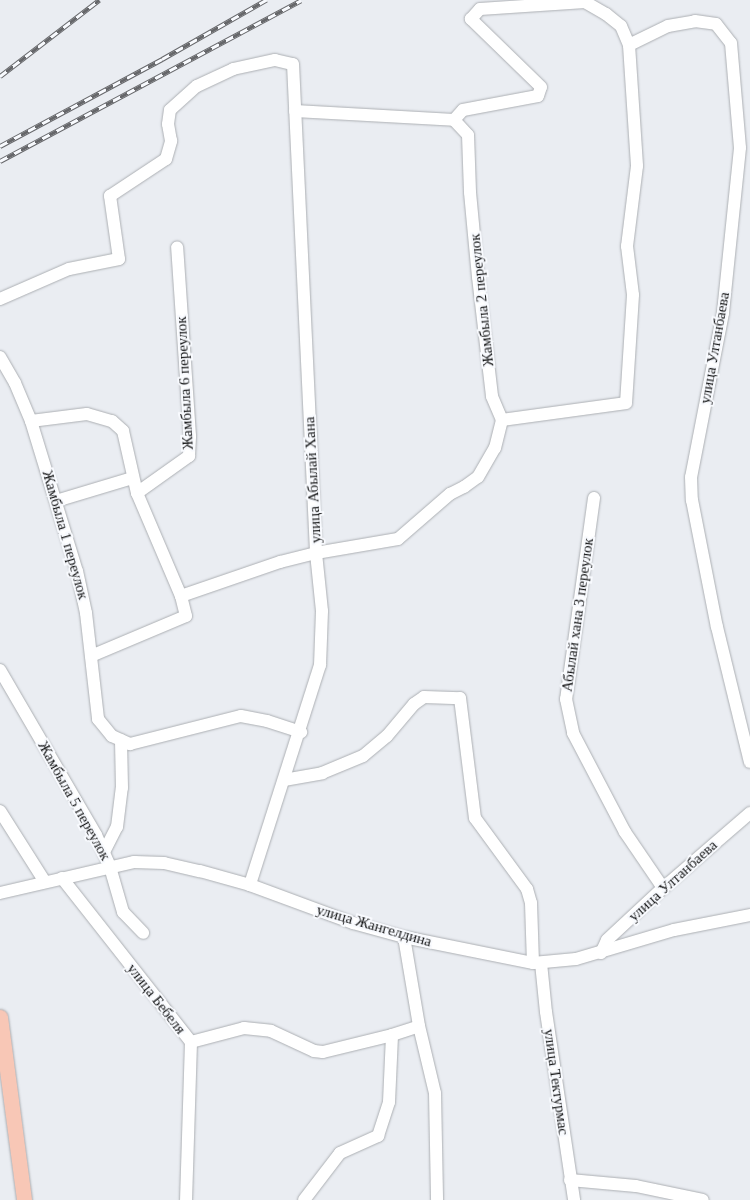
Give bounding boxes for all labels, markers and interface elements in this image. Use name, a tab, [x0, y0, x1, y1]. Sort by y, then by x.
street label: Жамбыла 2 переулок	[466, 233, 498, 367]
street label: улица Ултанбаева	[696, 291, 734, 405]
street label: Жамбыла 6 переулок	[173, 316, 197, 450]
street label: улица Абылай Хана	[301, 416, 325, 544]
street label: Жамбыла 1 переулок	[38, 468, 92, 602]
street label: Абылай хана 3 переулок	[558, 537, 598, 693]
street label: Жамбыла 5 переулок	[34, 738, 114, 864]
street label: улица Ултанбаева	[625, 836, 721, 926]
street label: улица Жангелдина	[314, 901, 434, 951]
street label: улица Бебеля	[123, 960, 189, 1038]
street label: улица Тектурмас	[540, 1028, 572, 1136]

